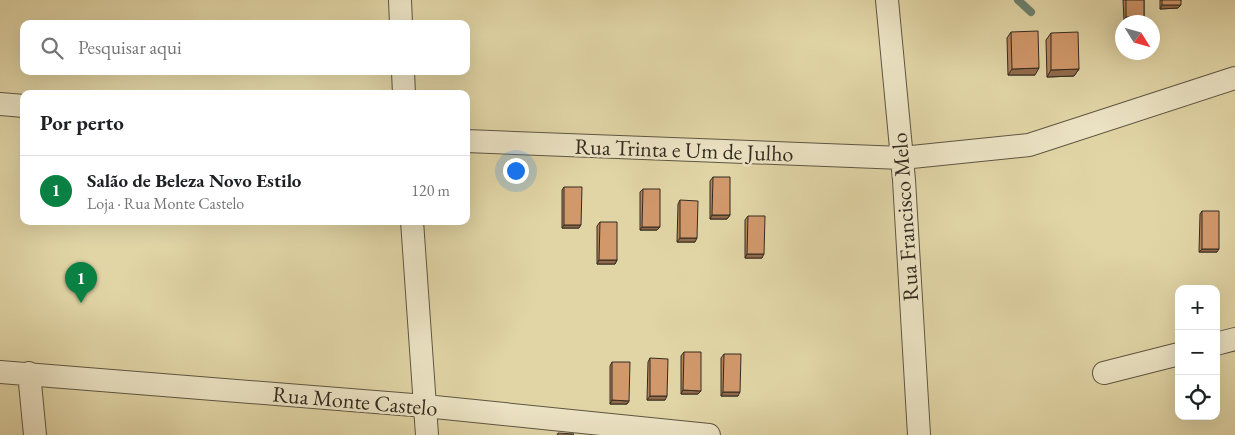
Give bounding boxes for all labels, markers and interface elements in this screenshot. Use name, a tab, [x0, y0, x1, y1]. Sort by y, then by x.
north arrow	[1115, 15, 1160, 60]
search box	[20, 20, 470, 75]
icon: search	[38, 34, 66, 62]
text: Pesquisar aqui	[78, 35, 182, 60]
text: Por perto	[40, 109, 124, 136]
street label: Rua Trinta e Um de Julho	[574, 132, 794, 168]
street label: Rua Francisco Melo	[885, 132, 925, 302]
your location	[503, 158, 529, 184]
text: Salão de Beleza Novo Estilo	[87, 168, 301, 193]
text: 1	[52, 180, 60, 201]
text: 120 m	[411, 180, 450, 201]
text: Loja · Rua Monte Castelo	[87, 193, 244, 214]
pin: 1	[65, 262, 97, 303]
map controls	[1175, 285, 1220, 420]
button: +	[1175, 285, 1220, 330]
button: −	[1175, 330, 1220, 375]
button: locate	[1175, 375, 1220, 420]
street label: Rua Monte Castelo	[271, 379, 439, 423]

